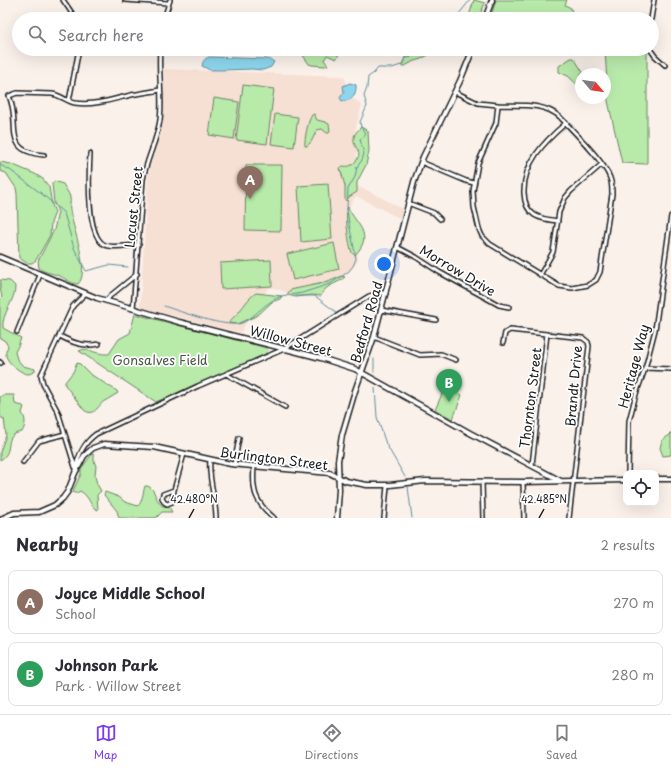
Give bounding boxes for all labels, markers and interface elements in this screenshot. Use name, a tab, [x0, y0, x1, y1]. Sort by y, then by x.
search box	[12, 12, 659, 56]
icon: search	[26, 23, 48, 45]
text: Search here	[58, 23, 144, 46]
north arrow	[575, 68, 611, 104]
street label: Locust Street	[119, 165, 147, 249]
pin: A	[237, 166, 263, 199]
street label: Morrow Drive	[417, 240, 500, 300]
your location	[374, 254, 394, 274]
street label: Bedford Road	[345, 279, 387, 365]
street label: Willow Street	[248, 320, 334, 360]
street label: Heritage Way	[613, 322, 653, 410]
street label: Brandt Drive	[560, 345, 586, 427]
street label: Thornton Street	[514, 346, 546, 450]
park label: Gonsalves Field	[112, 350, 208, 369]
pin: B	[436, 369, 462, 402]
street label: Burlington Street	[219, 442, 329, 474]
map controls	[623, 470, 659, 506]
button: locate	[623, 470, 659, 506]
text: 42.480°N	[170, 491, 218, 506]
text: 42.485°N	[521, 491, 567, 506]
text: Nearby	[16, 531, 78, 557]
text: 2 results	[601, 535, 655, 554]
text: Joyce Middle School	[55, 581, 205, 604]
text: A	[25, 593, 35, 612]
text: 270 m	[613, 593, 654, 612]
text: School	[55, 604, 96, 623]
text: Johnson Park	[55, 653, 158, 676]
text: B	[26, 665, 34, 684]
text: 280 m	[612, 665, 654, 684]
text: Park · Willow Street	[55, 676, 181, 695]
tab: Map	[94, 722, 117, 763]
tab: Directions	[305, 722, 358, 763]
tab: Saved	[546, 722, 577, 763]

